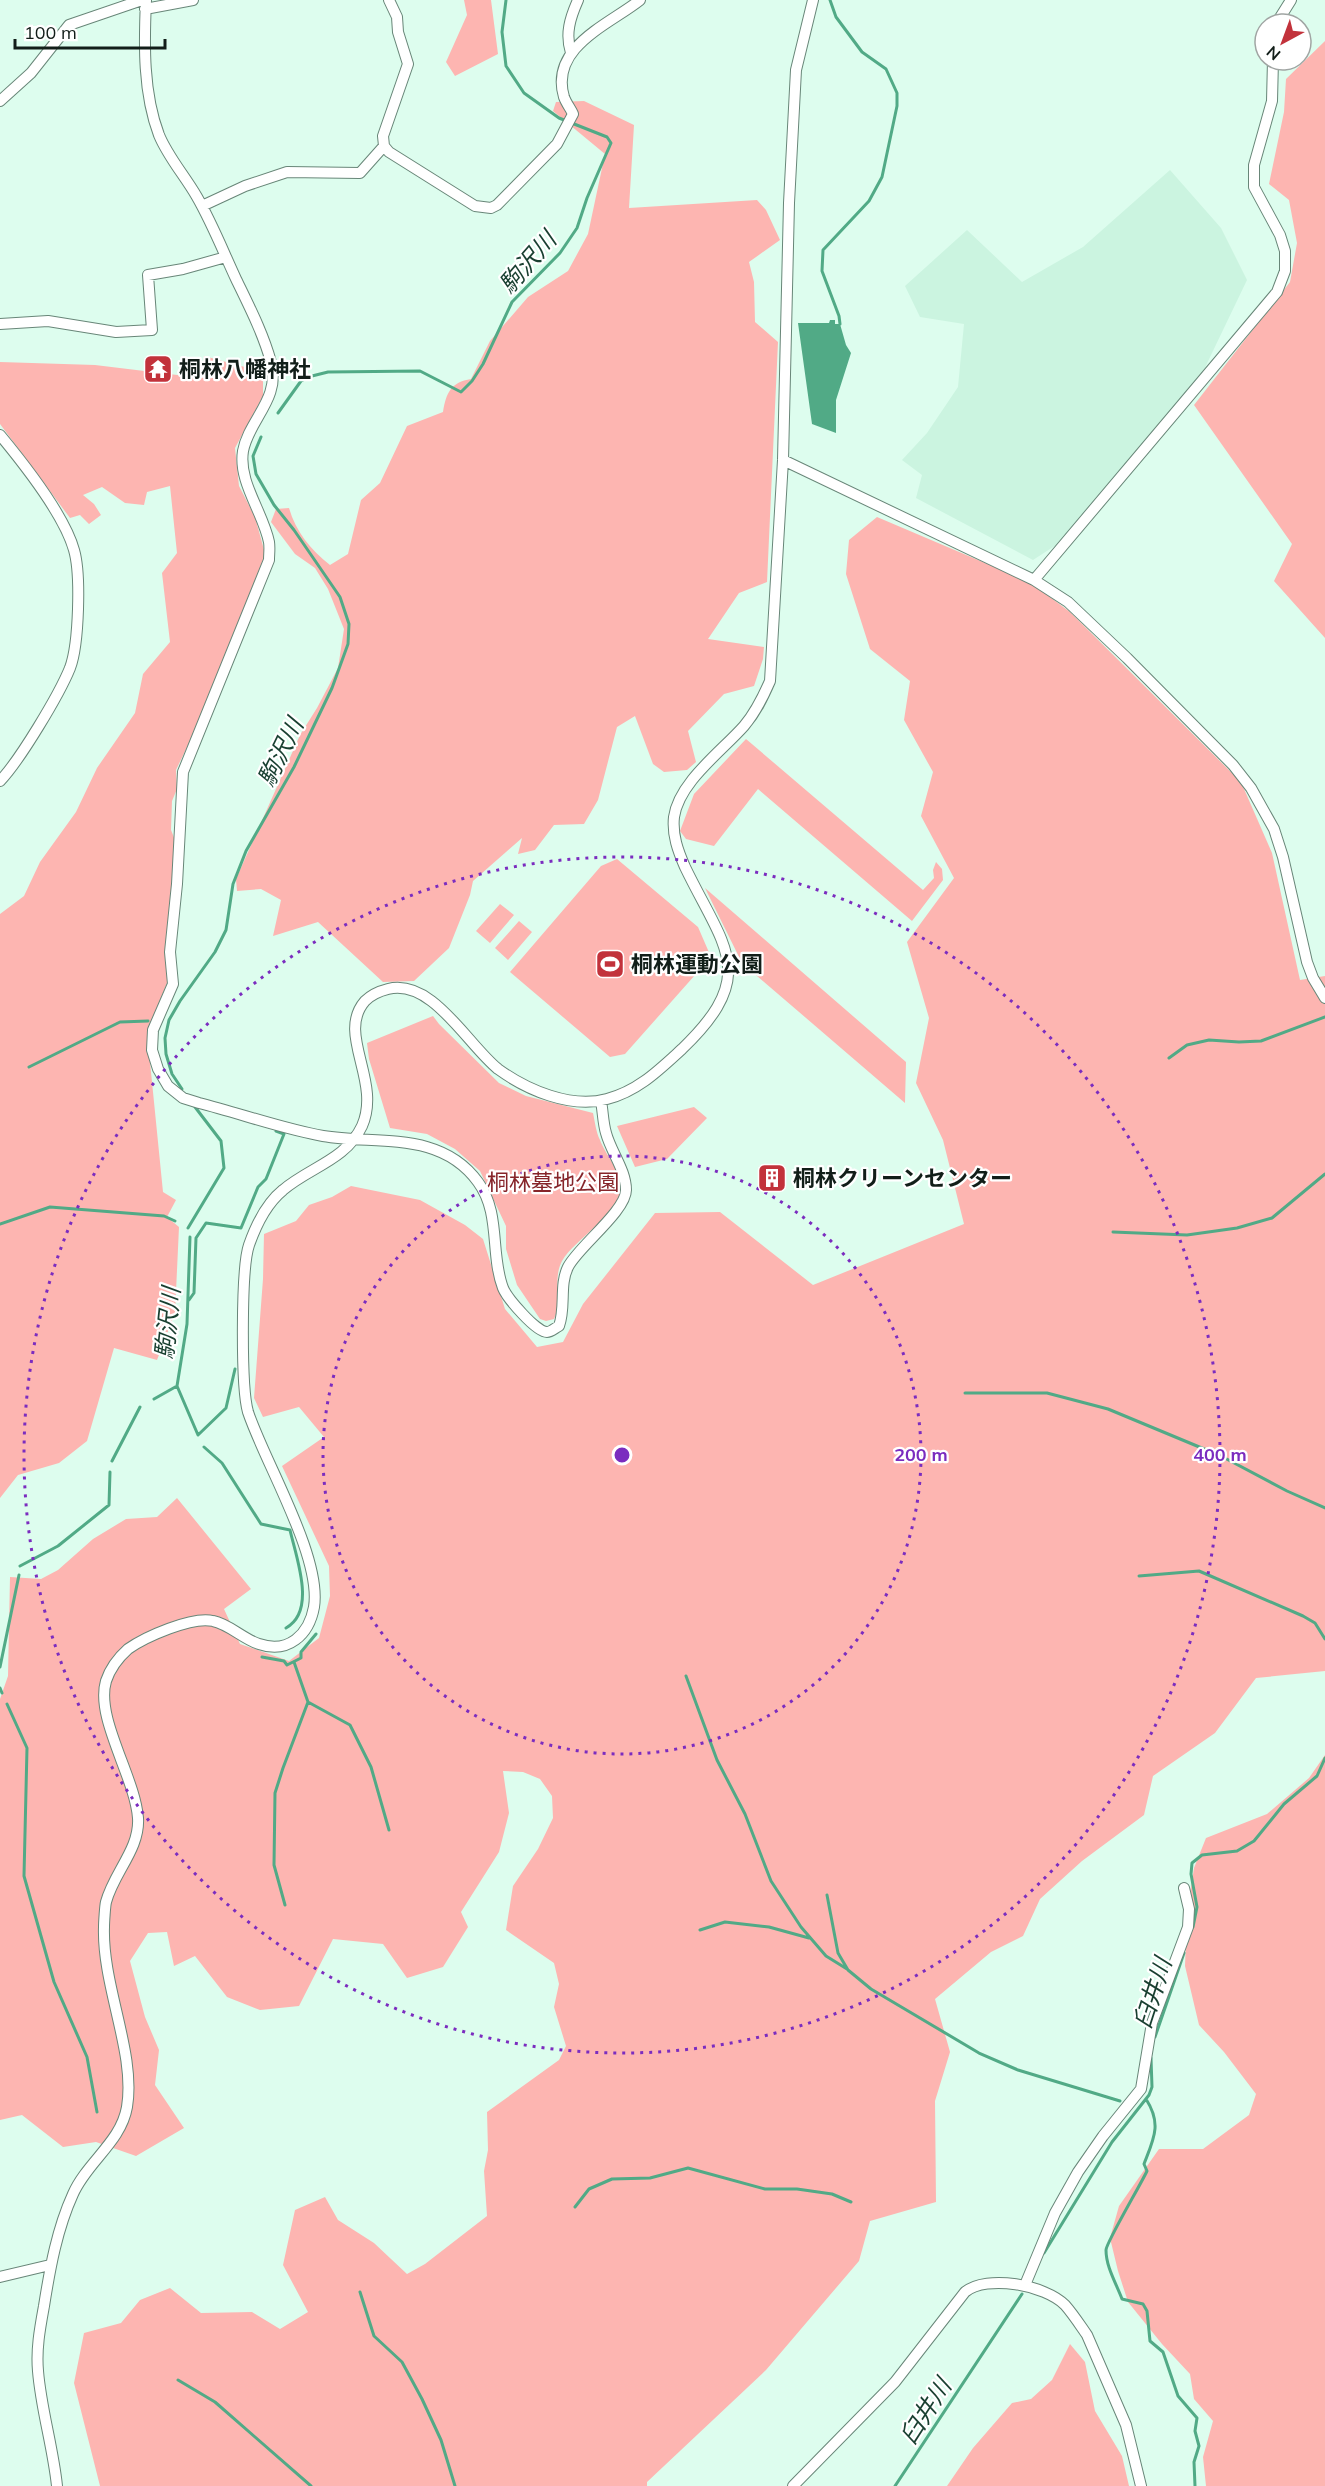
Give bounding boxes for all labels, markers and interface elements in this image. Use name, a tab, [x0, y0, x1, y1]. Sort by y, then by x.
scale bar	[15, 12, 165, 50]
north arrow	[1253, 12, 1313, 72]
text: 100 m	[24, 21, 77, 44]
text: N	[1262, 42, 1284, 65]
water label: 駒沢川	[492, 223, 564, 299]
temple icon: 桐林八幡神社	[142, 353, 174, 385]
place label: 桐林八幡神社	[179, 355, 311, 383]
water label: 駒沢川	[251, 710, 311, 791]
sports icon: 桐林運動公園	[594, 948, 626, 980]
place label: 桐林運動公園	[631, 950, 763, 978]
building icon: 桐林クリーンセンター	[756, 1162, 788, 1194]
place label: 桐林クリーンセンター	[793, 1164, 1012, 1192]
park label: 桐林墓地公園	[487, 1168, 619, 1196]
water label: 駒沢川	[148, 1283, 186, 1360]
text: 200 m	[894, 1443, 948, 1466]
text: 400 m	[1193, 1443, 1247, 1466]
centre of rings	[612, 1445, 632, 1465]
water label: 臼井川	[1127, 1951, 1178, 2032]
water label: 臼井川	[893, 2370, 959, 2449]

